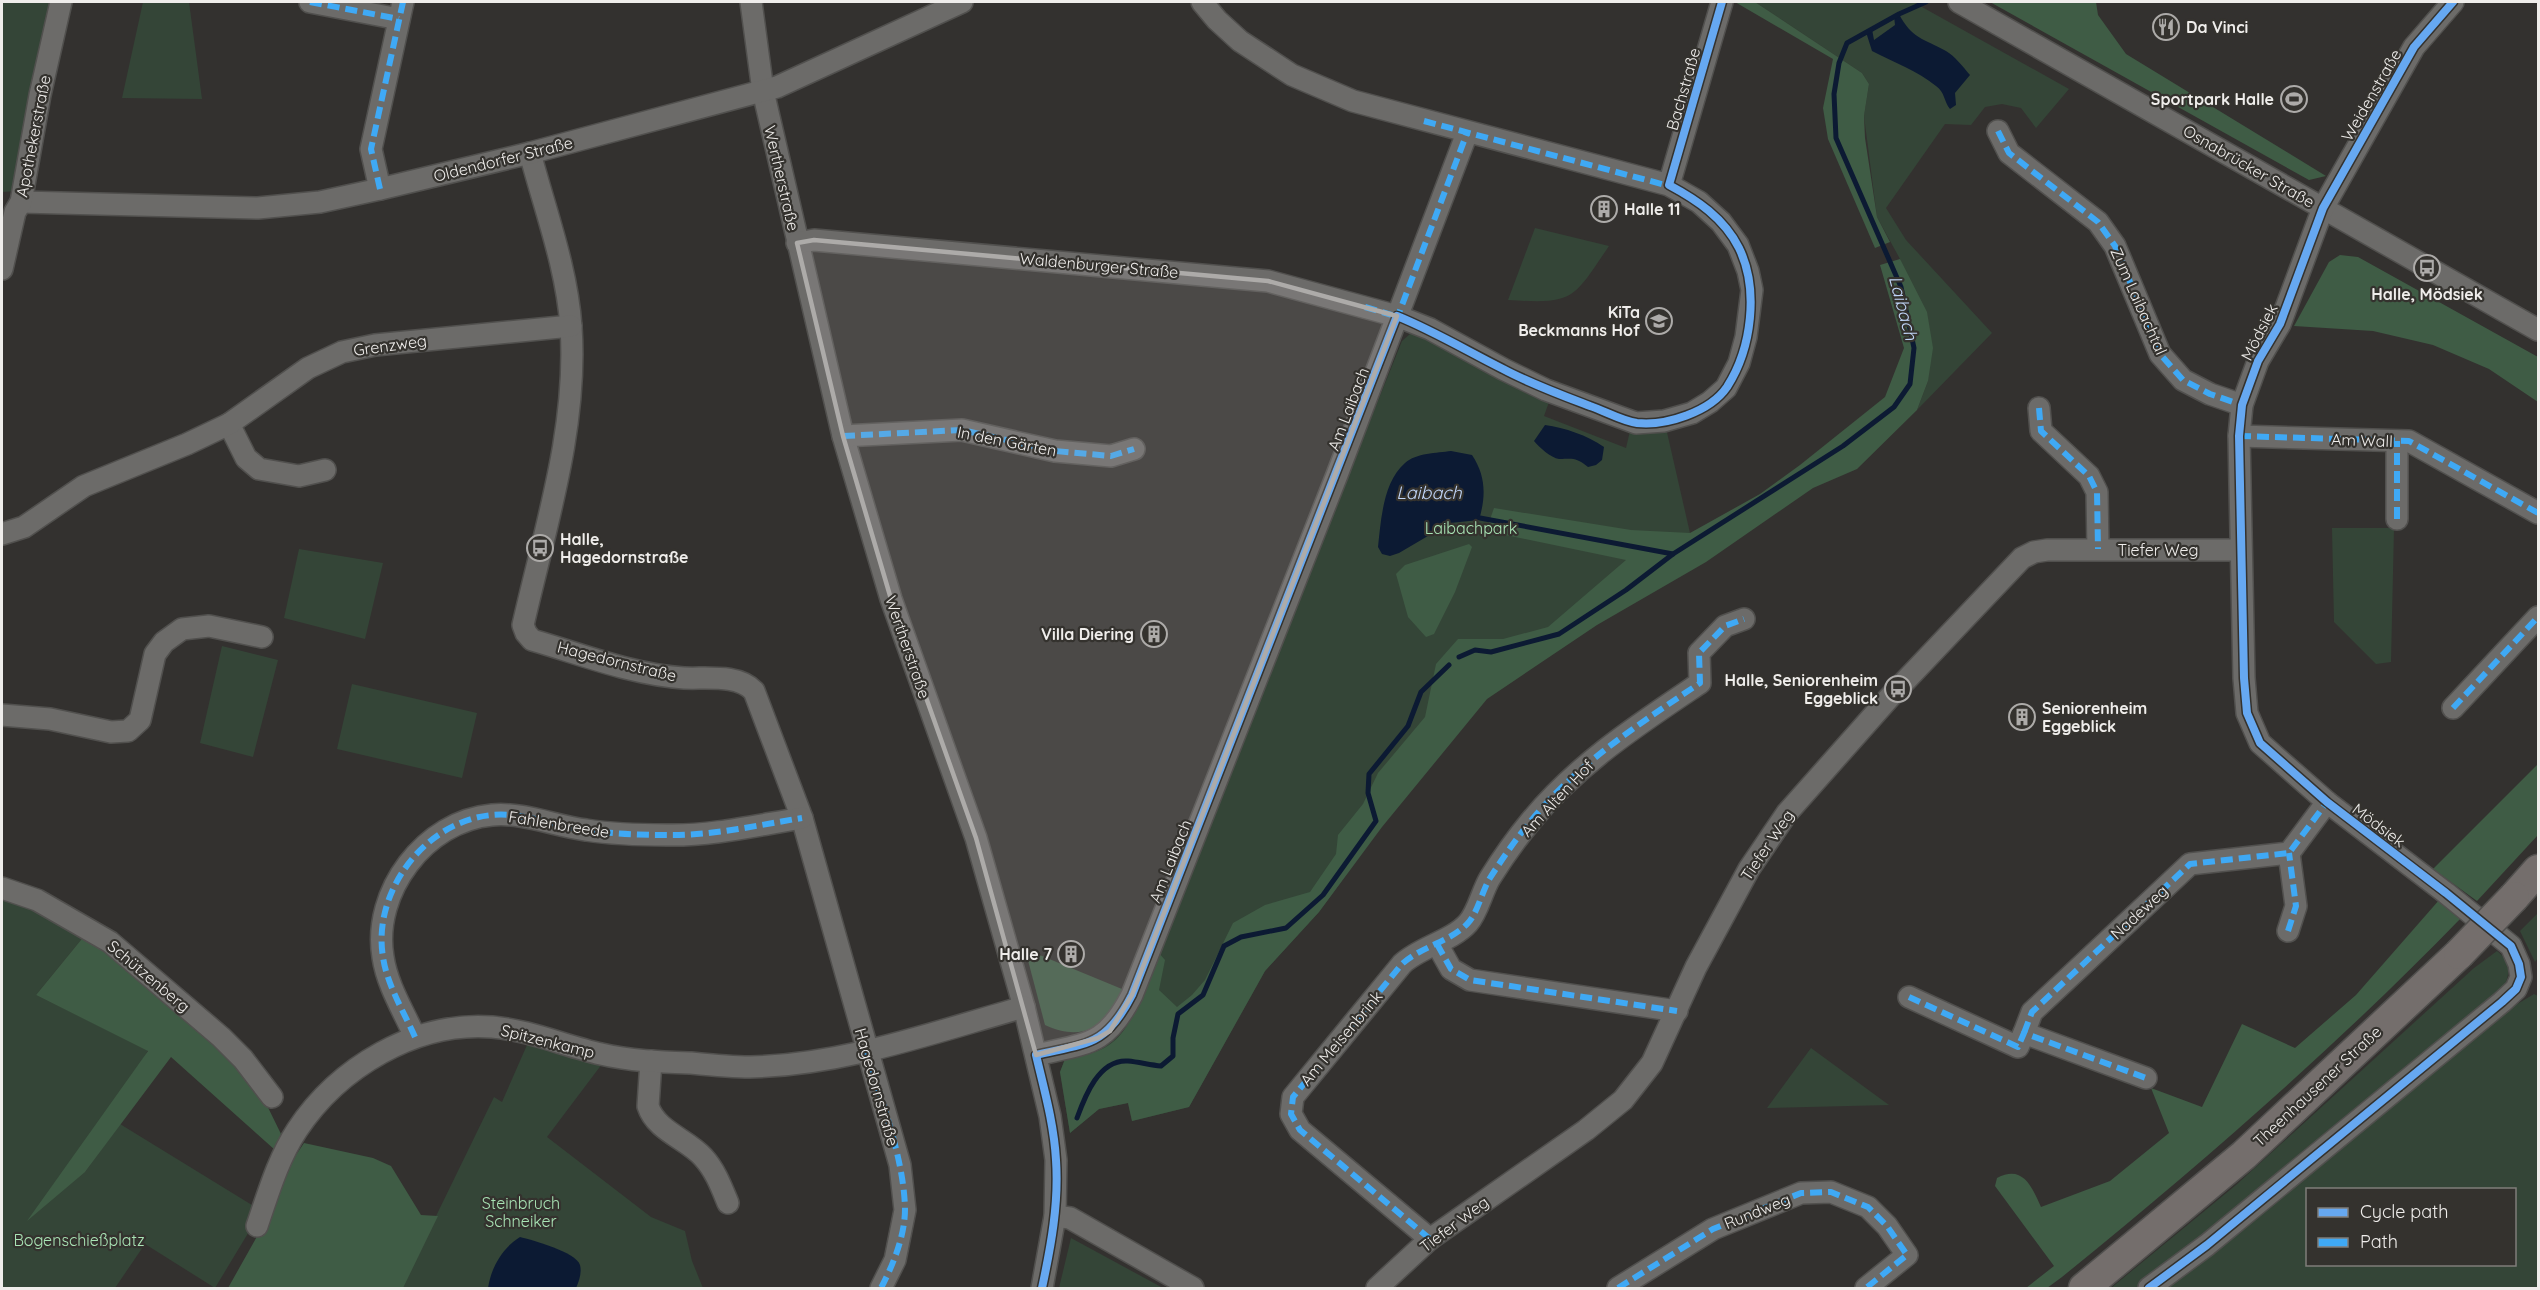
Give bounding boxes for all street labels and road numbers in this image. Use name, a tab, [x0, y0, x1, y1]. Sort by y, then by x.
street label: Bachstraße	[1662, 45, 1704, 133]
street label: Weidenstraße	[2337, 45, 2405, 145]
street label: Apothekerstraße	[11, 73, 55, 199]
street label: Osnabrücker Straße	[2180, 120, 2318, 212]
street label: Wertherstraße	[760, 123, 804, 233]
street label: Oldendorfer Straße	[431, 132, 575, 186]
street label: Zum Laibachtal	[2106, 244, 2172, 358]
street label: Waldenburger Straße	[1019, 248, 1179, 282]
street label: Mödsiek	[2236, 300, 2282, 364]
street label: Grenzweg	[352, 330, 428, 360]
street label: Am Laibach	[1323, 364, 1373, 454]
street label: In den Gärten	[956, 422, 1058, 460]
street label: Am Wall	[2331, 429, 2393, 451]
street label: Tiefer Weg	[2117, 540, 2199, 560]
street label: Wertherstraße	[881, 593, 935, 701]
street label: Hagedornstraße	[555, 637, 679, 685]
street label: Am Alten Hof	[1516, 755, 1598, 841]
street label: Mödsiek	[2349, 799, 2409, 851]
street label: Fahlenbreede	[507, 806, 611, 842]
street label: Tiefer Weg	[1736, 806, 1798, 884]
street label: Am Laibach	[1144, 817, 1196, 905]
street label: Nadeweg	[2106, 880, 2172, 944]
street label: Schützenberg	[104, 936, 194, 1016]
street label: Am Meisenbrink	[1295, 986, 1387, 1090]
street label: Spitzenkamp	[499, 1020, 597, 1062]
street label: Theenhausener Straße	[2249, 1021, 2385, 1151]
street label: Hagedornstraße	[851, 1026, 903, 1148]
street label: Rundweg	[1721, 1189, 1793, 1233]
street label: Tiefer Weg	[1416, 1192, 1492, 1256]

